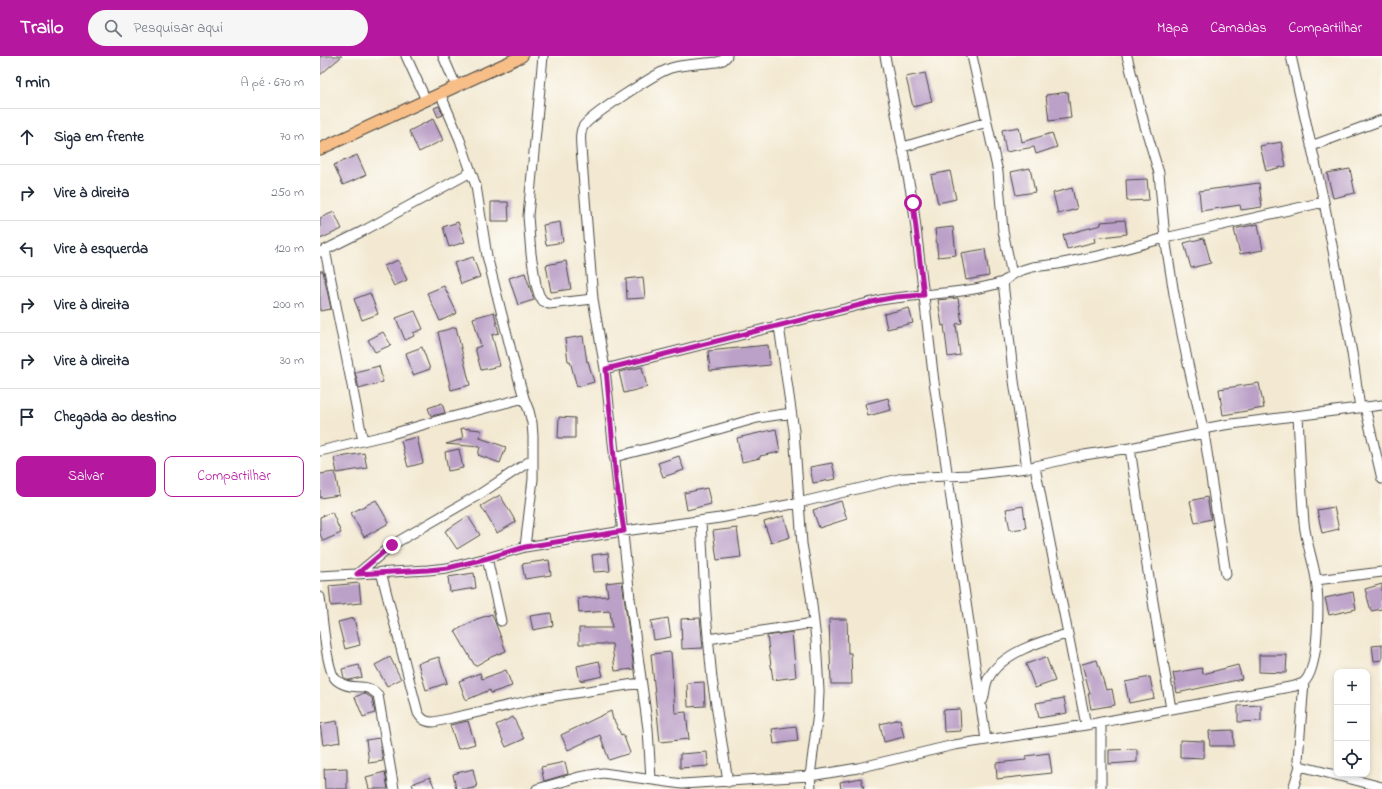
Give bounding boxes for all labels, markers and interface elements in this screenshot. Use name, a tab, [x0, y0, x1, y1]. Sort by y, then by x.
search box	[88, 10, 368, 46]
text: Trailo	[20, 15, 64, 42]
icon: search	[102, 17, 124, 39]
text: Pesquisar aqui	[134, 17, 223, 39]
text: Mapa	[1157, 18, 1188, 39]
text: Camadas	[1210, 18, 1267, 39]
text: Compartilhar	[1289, 18, 1362, 39]
text: 9 min	[16, 70, 50, 95]
text: A pé · 670 m	[241, 73, 304, 92]
icon: ahead	[16, 126, 38, 148]
text: Siga em frente	[54, 126, 144, 148]
text: 70 m	[280, 127, 304, 146]
icon: right	[16, 182, 38, 204]
text: Vire à direita	[54, 182, 129, 204]
text: 250 m	[271, 183, 304, 202]
route start	[904, 194, 922, 212]
icon: left	[16, 238, 38, 260]
text: Vire à esquerda	[54, 238, 148, 260]
text: 120 m	[274, 239, 304, 258]
icon: right	[16, 294, 38, 316]
text: Vire à direita	[54, 294, 129, 316]
text: 200 m	[273, 295, 304, 314]
icon: right	[16, 350, 38, 372]
text: Vire à direita	[54, 350, 129, 372]
text: 30 m	[280, 351, 304, 370]
icon: arrive	[16, 406, 38, 428]
text: Chegada ao destino	[54, 406, 177, 428]
button: Salvar	[16, 456, 156, 497]
button: Compartilhar	[164, 456, 304, 497]
route end	[383, 536, 401, 554]
map controls	[1334, 669, 1370, 777]
button: +	[1334, 669, 1370, 705]
button: −	[1334, 705, 1370, 741]
button: locate	[1334, 741, 1370, 777]

